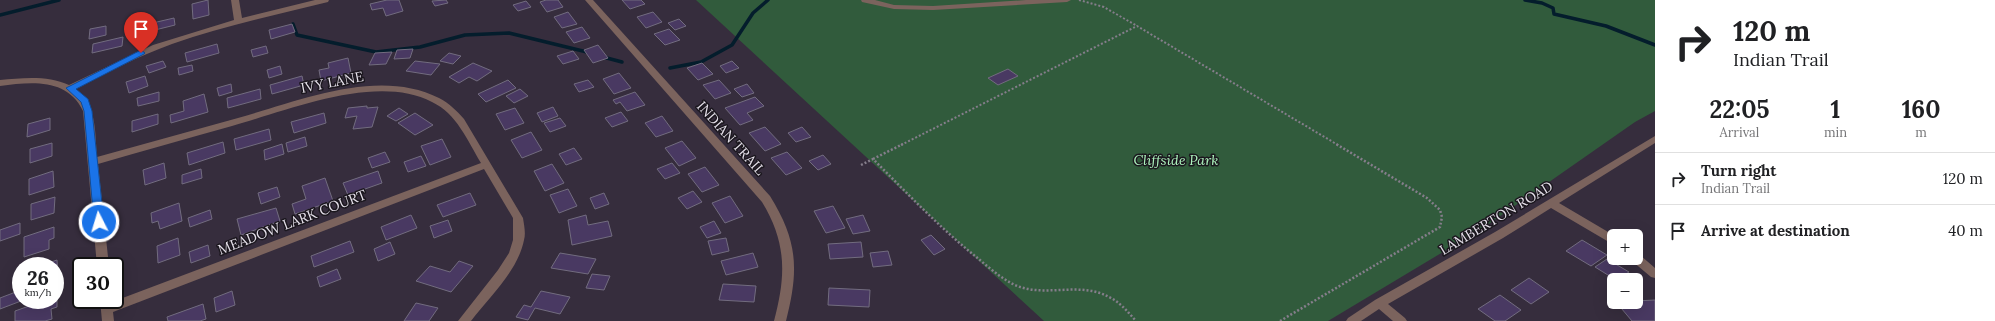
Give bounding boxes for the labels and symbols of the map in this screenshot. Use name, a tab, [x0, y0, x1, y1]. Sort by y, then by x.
pin	[124, 12, 158, 53]
street label: IVY LANE	[299, 67, 365, 97]
street label: INDIAN TRAIL	[693, 97, 769, 179]
park label: Cliffside Park	[1133, 151, 1219, 169]
street label: LAMBERTON ROAD	[1436, 177, 1556, 259]
street label: MEADOW LARK COURT	[215, 185, 369, 259]
position arrow	[78, 201, 120, 243]
speed limit sign: 30	[72, 257, 124, 309]

